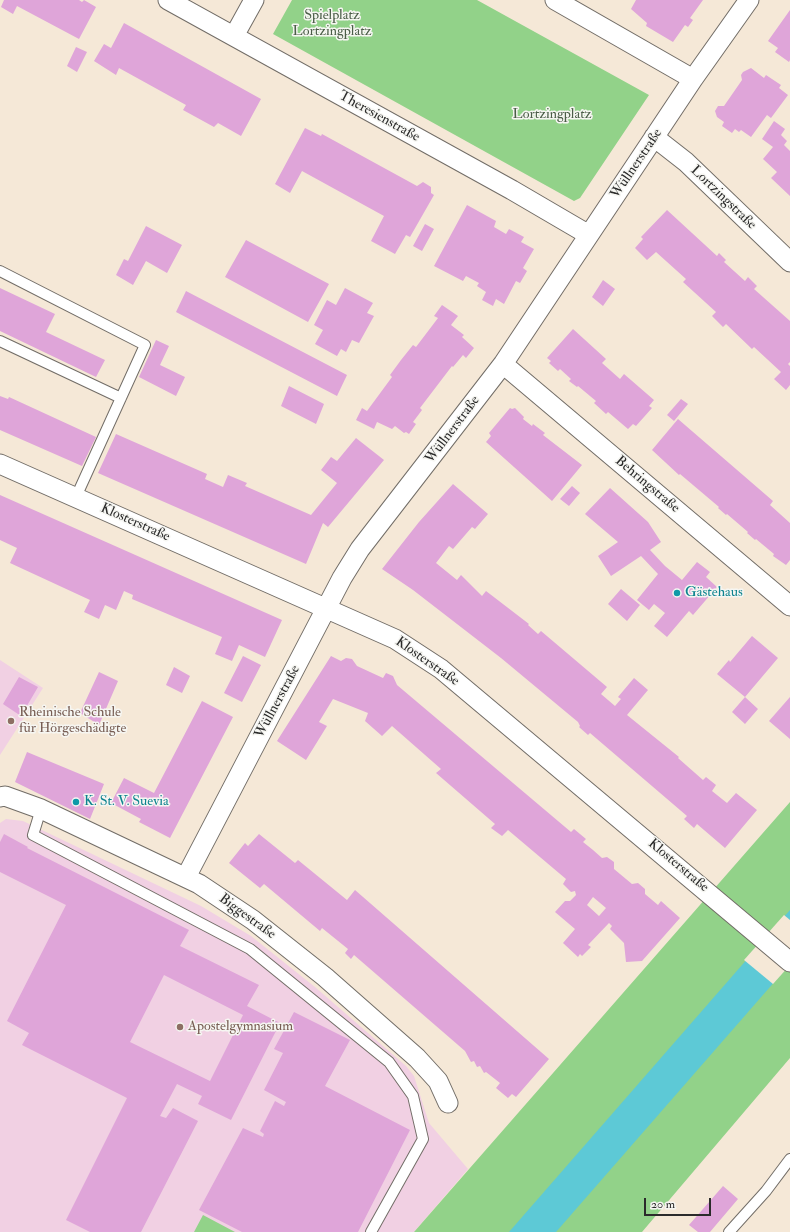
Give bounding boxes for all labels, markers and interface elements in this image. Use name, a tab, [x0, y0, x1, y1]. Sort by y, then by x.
park label: Spielplatz Lortzingplatz	[293, 8, 371, 40]
street label: Theresienstraße	[336, 88, 422, 146]
park label: Lortzingplatz	[513, 107, 591, 123]
street label: Wüllnerstraße	[608, 126, 666, 202]
street label: Lortzingstraße	[687, 162, 759, 234]
street label: Wüllnerstraße	[422, 393, 484, 467]
street label: Behringstraße	[611, 453, 683, 517]
street label: Klosterstraße	[98, 500, 172, 546]
place label: Gästehaus	[685, 585, 743, 601]
marker: Gästehaus	[672, 588, 682, 598]
street label: Klosterstraße	[392, 634, 462, 690]
street label: Wüllnerstraße	[252, 663, 304, 741]
place label: Rheinische Schule für Hörgeschädigte	[19, 705, 126, 738]
marker: Rheinische Schule für Hörgeschädigte	[6, 716, 16, 726]
place label: K. St. V. Suevia	[84, 794, 169, 810]
marker: K. St. V. Suevia	[71, 797, 81, 807]
street label: Klosterstraße	[644, 836, 712, 896]
street label: Biggestraße	[215, 891, 279, 943]
place label: Apostelgymnasium	[188, 1019, 293, 1035]
marker: Apostelgymnasium	[175, 1022, 185, 1032]
scale bar	[646, 1190, 713, 1216]
text: 20 m	[651, 1197, 675, 1212]

